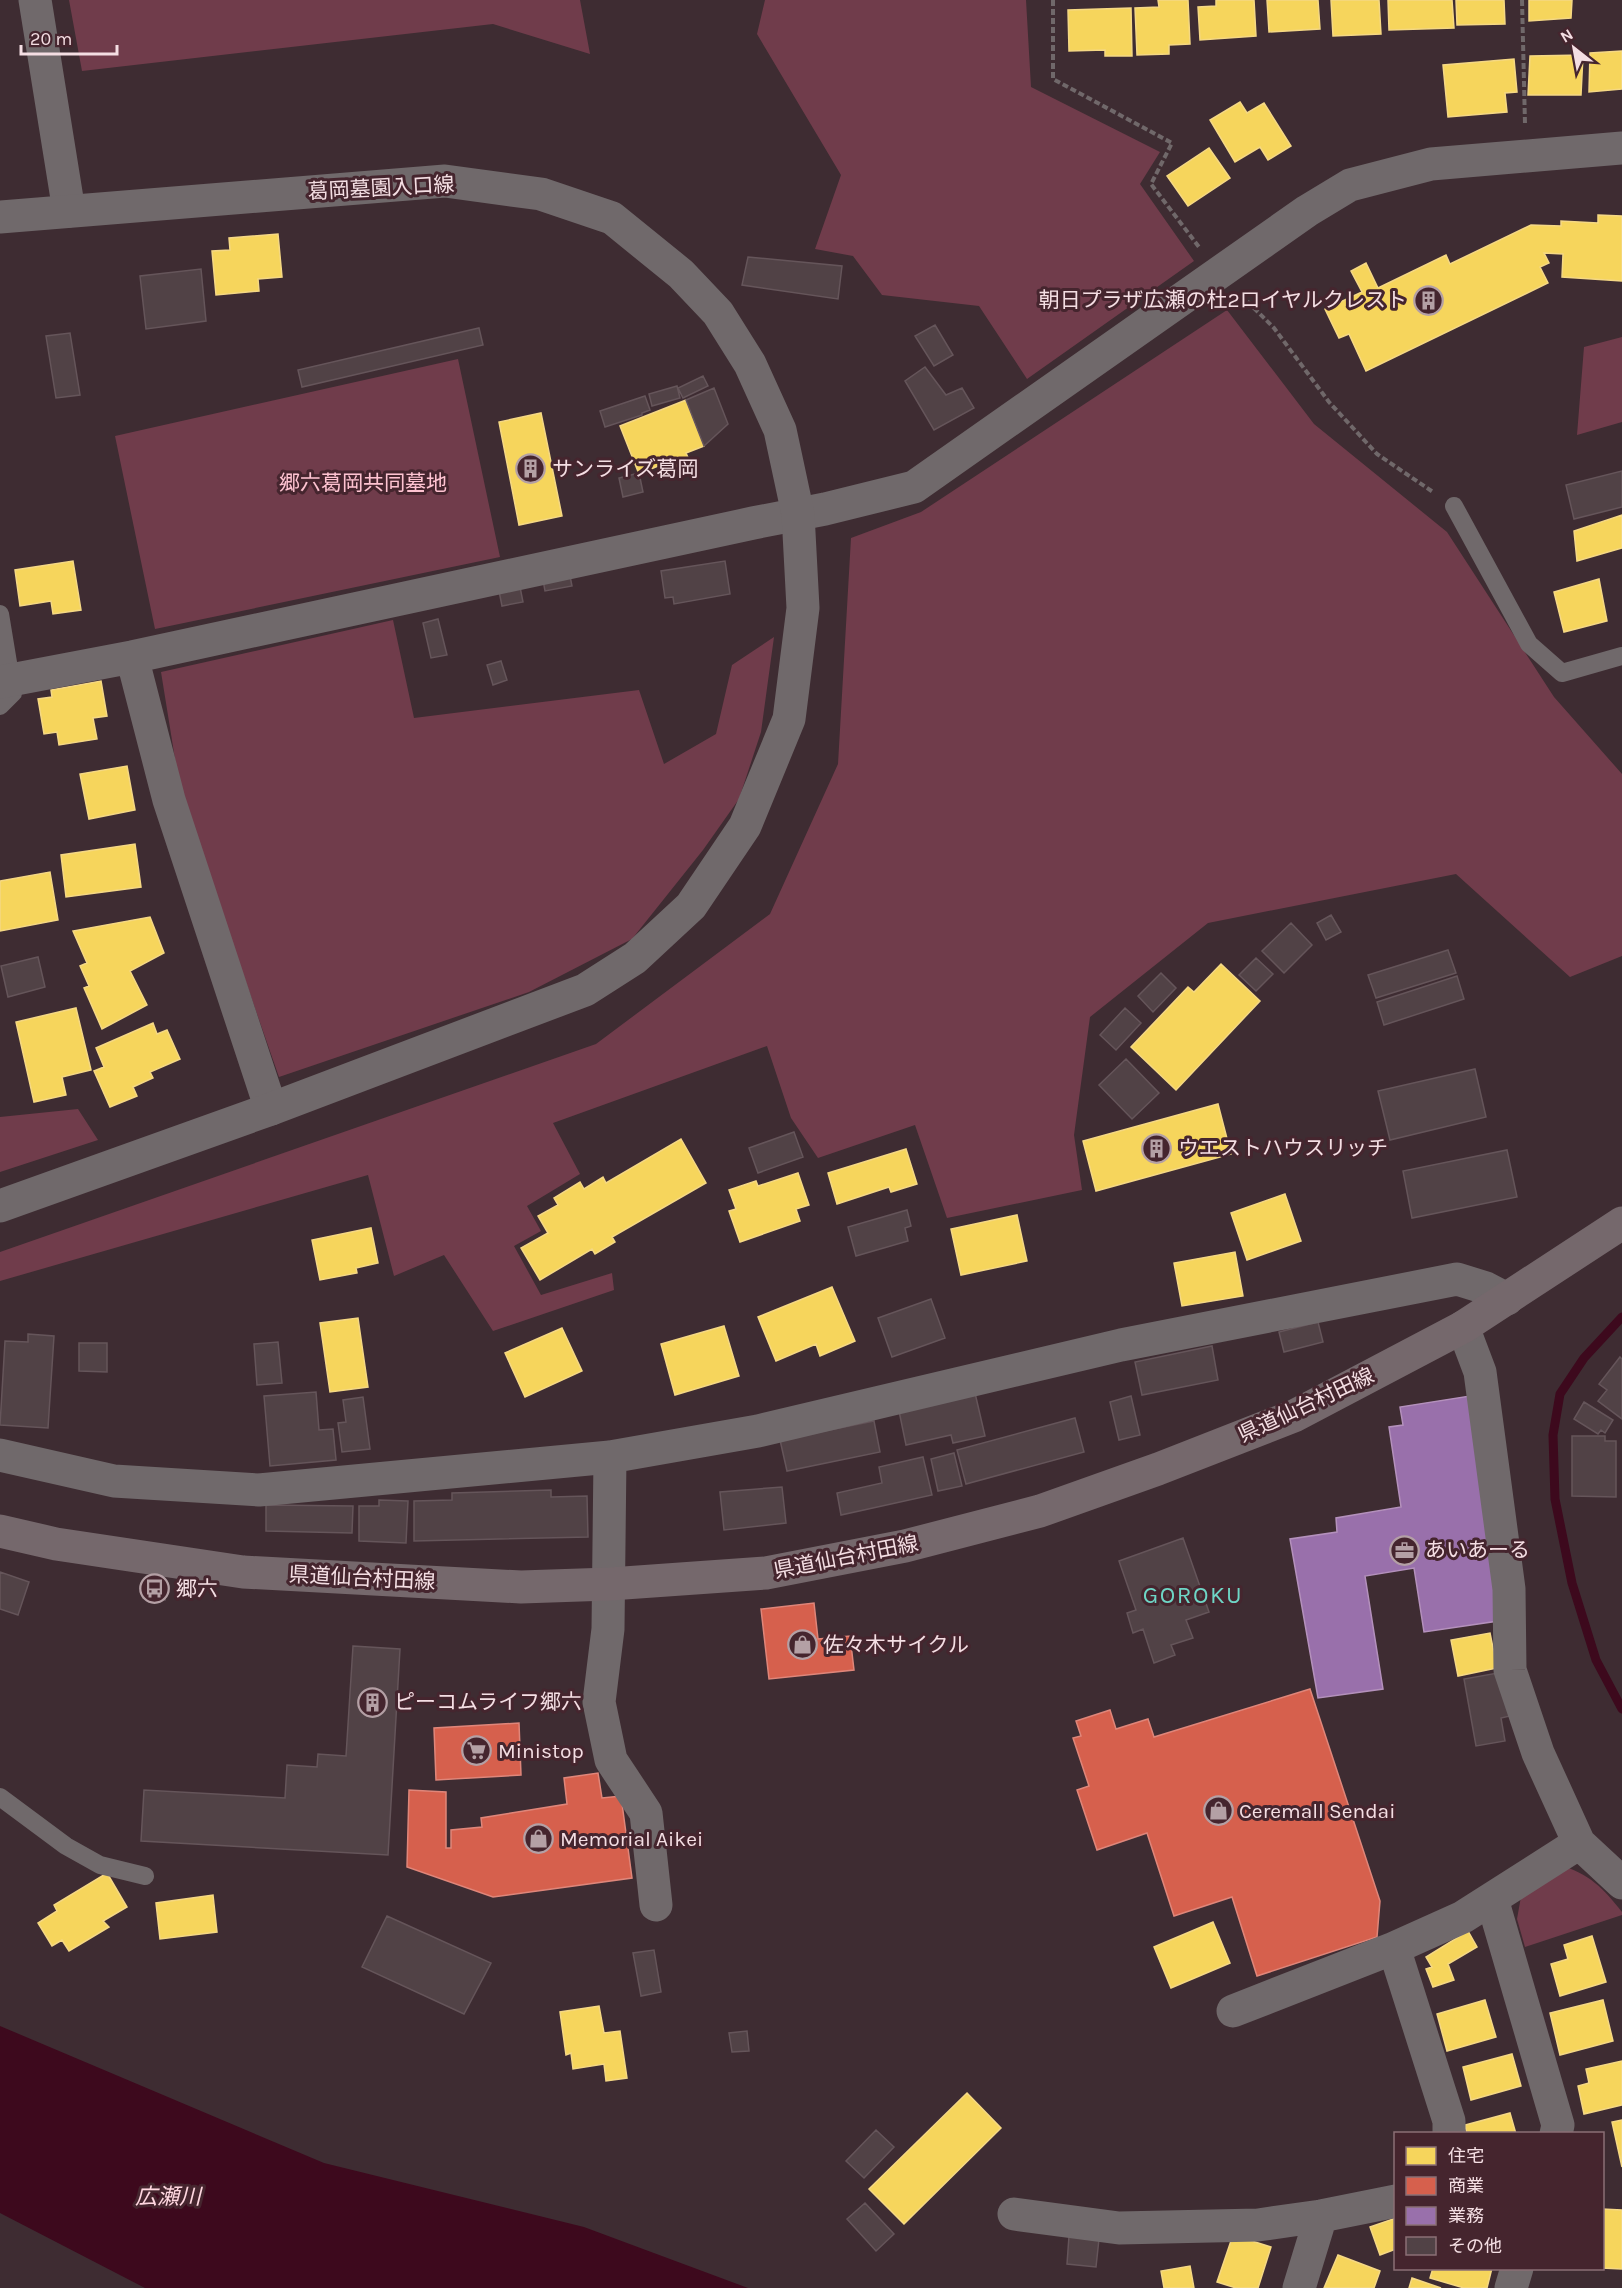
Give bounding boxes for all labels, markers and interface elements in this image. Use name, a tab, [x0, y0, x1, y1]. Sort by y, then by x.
scale bar	[21, 18, 117, 56]
north arrow	[1544, 18, 1604, 78]
text: N	[1557, 24, 1576, 47]
text: 20 m	[30, 28, 72, 50]
street label: 葛岡墓園入口線	[307, 172, 455, 204]
building icon: 朝日プラザ広瀬の杜2ロイヤルクレスト	[1412, 284, 1444, 316]
place label: 朝日プラザ広瀬の杜2ロイヤルクレスト	[1038, 288, 1407, 312]
building icon: サンライズ葛岡	[515, 453, 547, 485]
place label: サンライズ葛岡	[552, 457, 698, 481]
park label: 郷六葛岡共同墓地	[279, 471, 447, 495]
building icon: ウエストハウスリッチ	[1141, 1132, 1173, 1164]
place label: ウエストハウスリッチ	[1178, 1136, 1388, 1160]
street label: 県道仙台村田線	[1234, 1363, 1378, 1447]
street label: 県道仙台村田線	[772, 1531, 920, 1583]
office icon: あいあーる	[1388, 1534, 1420, 1566]
place label: あいあーる	[1425, 1538, 1530, 1562]
street label: 県道仙台村田線	[288, 1562, 436, 1594]
bus stop icon: 郷六	[139, 1573, 171, 1605]
place label: 郷六	[176, 1577, 218, 1601]
district label: GOROKU	[1143, 1581, 1243, 1609]
shop icon: 佐々木サイクル	[786, 1629, 818, 1661]
place label: 佐々木サイクル	[823, 1633, 969, 1657]
building icon: ピーコムライフ郷六	[357, 1686, 389, 1718]
place label: ピーコムライフ郷六	[394, 1690, 582, 1714]
supermarket icon: Ministop	[461, 1735, 493, 1767]
place label: Ministop	[498, 1739, 584, 1763]
shop icon: Ceremall Sendai	[1202, 1795, 1234, 1827]
place label: Ceremall Sendai	[1239, 1799, 1395, 1823]
shop icon: Memorial Aikei	[523, 1823, 555, 1855]
place label: Memorial Aikei	[560, 1827, 703, 1851]
legend	[1394, 2132, 1604, 2270]
text: 住宅	[1448, 2145, 1484, 2167]
text: 商業	[1448, 2175, 1484, 2197]
water label: 広瀬川	[135, 2184, 203, 2210]
text: 業務	[1448, 2205, 1484, 2227]
text: その他	[1448, 2235, 1502, 2257]

